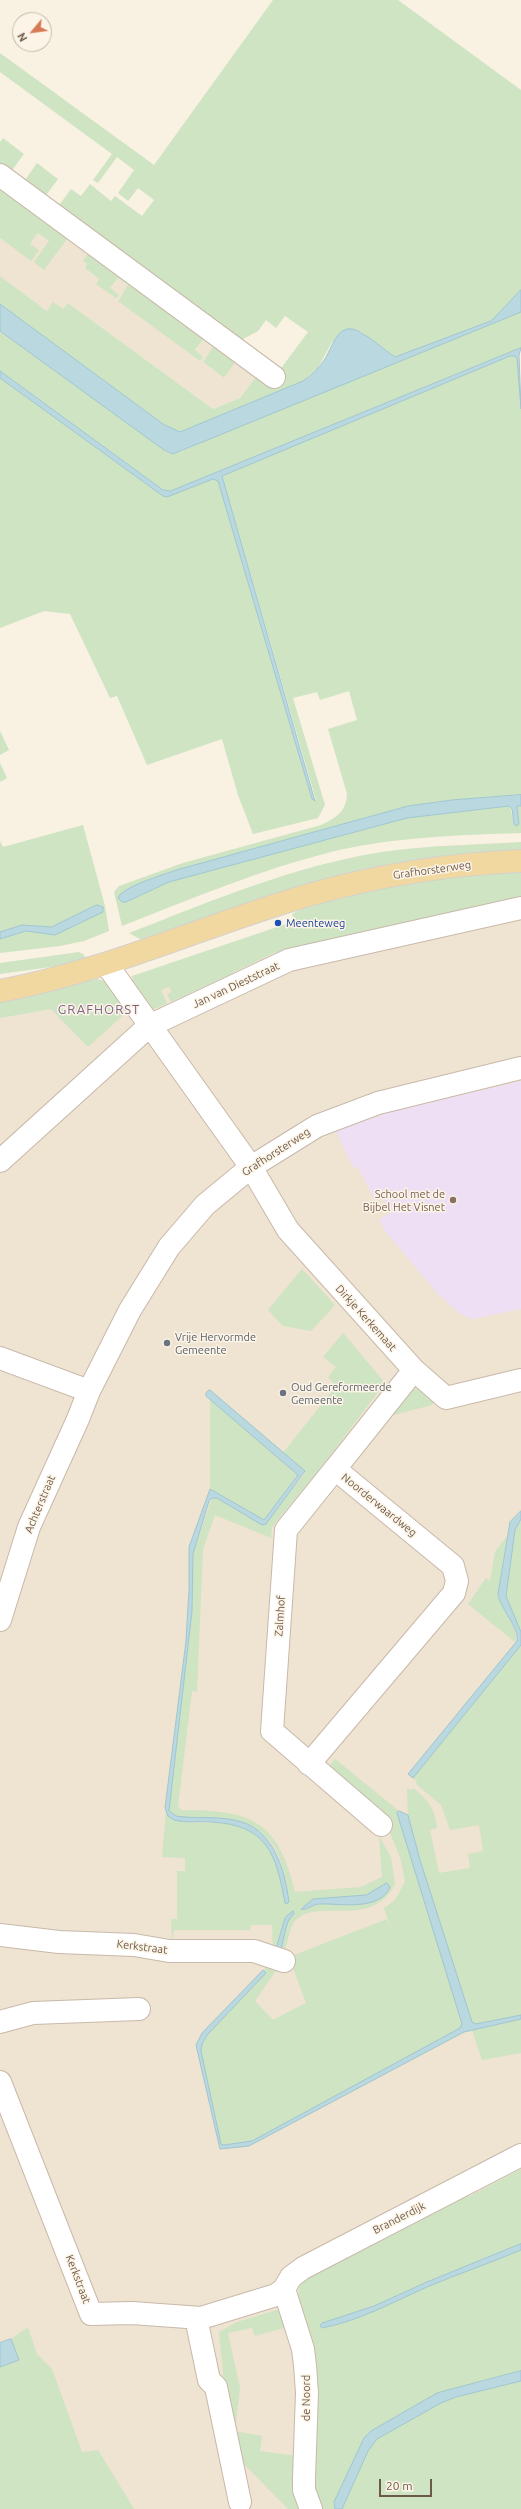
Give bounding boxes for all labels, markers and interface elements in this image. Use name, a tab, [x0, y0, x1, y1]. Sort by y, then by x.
north arrow	[12, 12, 52, 52]
text: N	[15, 31, 30, 44]
street label: Grafhorsterweg	[392, 858, 472, 882]
place label: Meenteweg	[286, 916, 345, 930]
marker: Meenteweg	[273, 918, 283, 928]
street label: Jan van Dieststraat	[191, 959, 281, 1011]
district label: GRAFHORST	[58, 1002, 140, 1018]
street label: Grafhorsterweg	[239, 1125, 313, 1179]
place label: School met de Bijbel Het Visnet	[363, 1187, 445, 1213]
marker: School met de Bijbel Het Visnet	[448, 1195, 458, 1205]
street label: Dirkje Kerkemaat	[333, 1282, 399, 1354]
place label: Vrije Hervormde Gemeente	[175, 1330, 256, 1356]
marker: Vrije Hervormde Gemeente	[162, 1338, 172, 1348]
place label: Oud Gereformeerde Gemeente	[291, 1380, 391, 1406]
marker: Oud Gereformeerde Gemeente	[278, 1388, 288, 1398]
street label: Noorderwaardweg	[339, 1471, 419, 1539]
street label: Achterstraat	[22, 1473, 58, 1535]
street label: Zalmhof	[272, 1595, 288, 1637]
street label: Kerkstraat	[116, 1937, 168, 1957]
street label: Branderdijk	[371, 2199, 427, 2237]
street label: Kerkstraat	[63, 2253, 93, 2305]
street label: de Noord	[299, 2375, 313, 2421]
scale bar	[381, 2471, 434, 2497]
text: 20 m	[386, 2479, 413, 2492]

